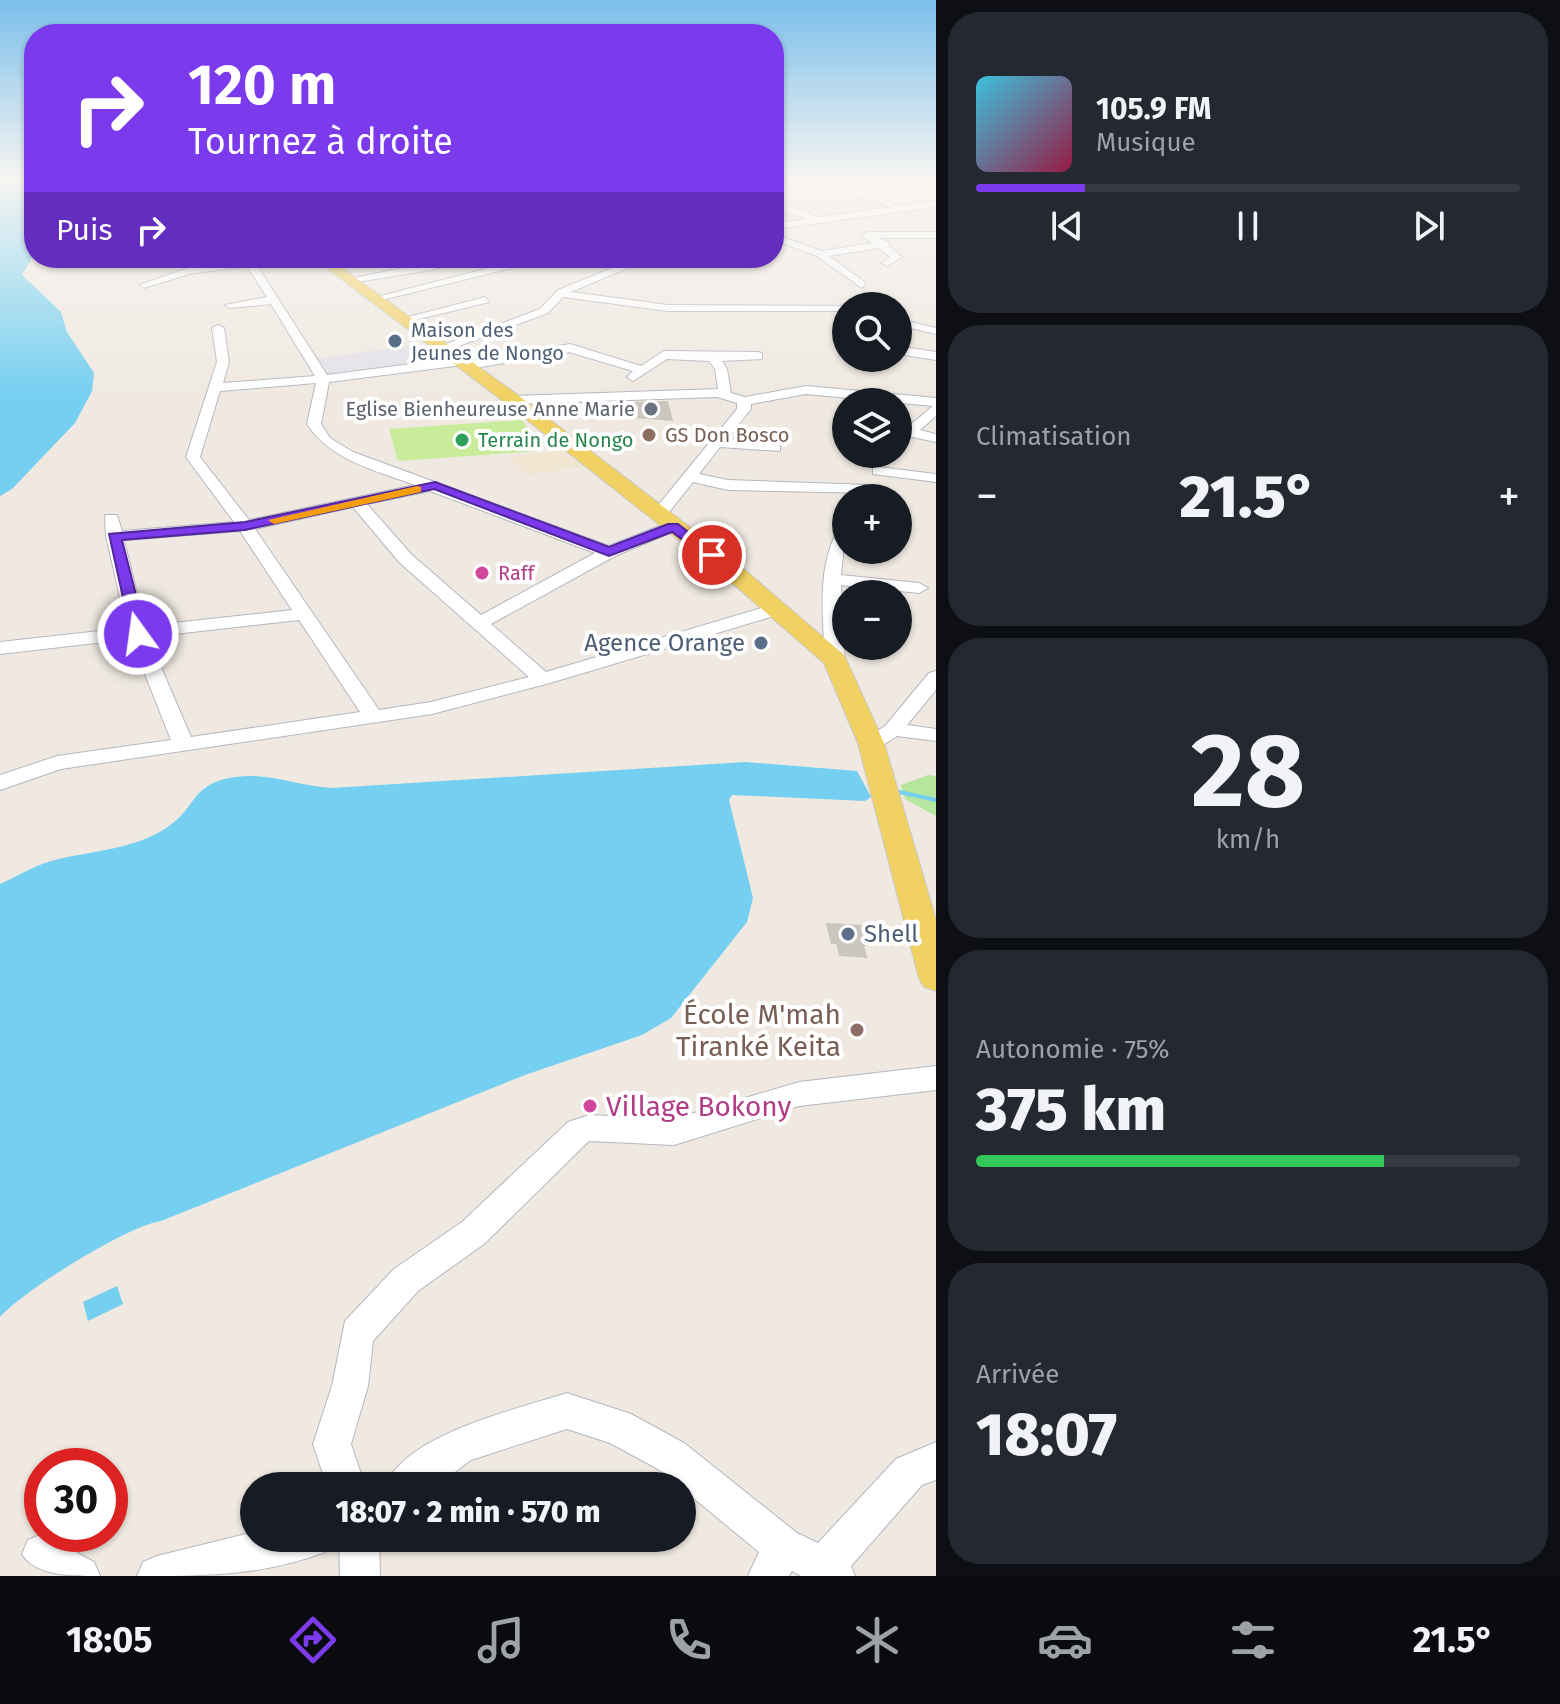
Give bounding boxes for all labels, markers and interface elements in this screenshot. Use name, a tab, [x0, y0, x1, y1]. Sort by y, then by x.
text: 120 m	[188, 52, 336, 119]
icon: right	[56, 56, 160, 160]
text: 105.9 FM	[1096, 91, 1211, 127]
text: Tournez à droite	[188, 120, 453, 164]
text: Musique	[1096, 127, 1196, 158]
icon: previous	[1045, 204, 1089, 248]
icon: pause	[1226, 204, 1270, 248]
icon: next	[1407, 204, 1451, 248]
icon: right	[129, 208, 173, 252]
text: Puis	[56, 212, 113, 248]
map controls	[832, 292, 912, 660]
button: search	[832, 292, 912, 372]
place label: Maison des Jeunes de Nongo	[411, 318, 564, 365]
marker: Maison des Jeunes de Nongo	[386, 332, 404, 350]
button: layers	[832, 388, 912, 468]
place label: Eglise Bienheureuse Anne Marie	[346, 397, 635, 421]
marker: Eglise Bienheureuse Anne Marie	[642, 400, 660, 418]
text: Climatisation	[976, 421, 1132, 452]
place label: GS Don Bosco	[665, 423, 789, 447]
marker: GS Don Bosco	[640, 426, 658, 444]
place label: Terrain de Nongo	[478, 428, 633, 452]
marker: Terrain de Nongo	[453, 431, 471, 449]
text: 21.5°	[1180, 461, 1316, 533]
text: −	[976, 470, 998, 523]
text: +	[1498, 470, 1520, 523]
button: +	[832, 484, 912, 564]
pin	[678, 521, 746, 589]
icon: arrive	[690, 533, 734, 577]
place label: Raff	[498, 561, 535, 585]
marker: Raff	[473, 564, 491, 582]
button: −	[832, 580, 912, 660]
position arrow	[96, 592, 180, 676]
place label: Agence Orange	[584, 629, 745, 657]
marker: Agence Orange	[752, 634, 770, 652]
text: 28	[1191, 709, 1305, 834]
text: km/h	[1216, 824, 1280, 855]
place label: Shell	[864, 920, 918, 948]
marker: Shell	[839, 925, 857, 943]
place label: École M'mah Tiranké Keita	[676, 998, 841, 1063]
marker: École M'mah Tiranké Keita	[848, 1021, 866, 1039]
text: Autonomie · 75%	[976, 1034, 1170, 1065]
text: 375 km	[976, 1074, 1166, 1146]
place label: Village Bokony	[606, 1090, 792, 1123]
marker: Village Bokony	[581, 1097, 599, 1115]
text: Arrivée	[976, 1359, 1059, 1390]
text: 18:07	[976, 1399, 1117, 1471]
speed limit sign: 30	[24, 1448, 128, 1552]
text: 18:07 · 2 min · 570 m	[335, 1494, 601, 1530]
icon: directions	[285, 1612, 341, 1668]
icon: music	[473, 1612, 529, 1668]
icon: phone	[661, 1612, 717, 1668]
icon: climate	[849, 1612, 905, 1668]
icon: car	[1037, 1612, 1093, 1668]
icon: filters	[1225, 1612, 1281, 1668]
text: 18:05	[66, 1618, 153, 1662]
text: 21.5°	[1413, 1618, 1494, 1662]

